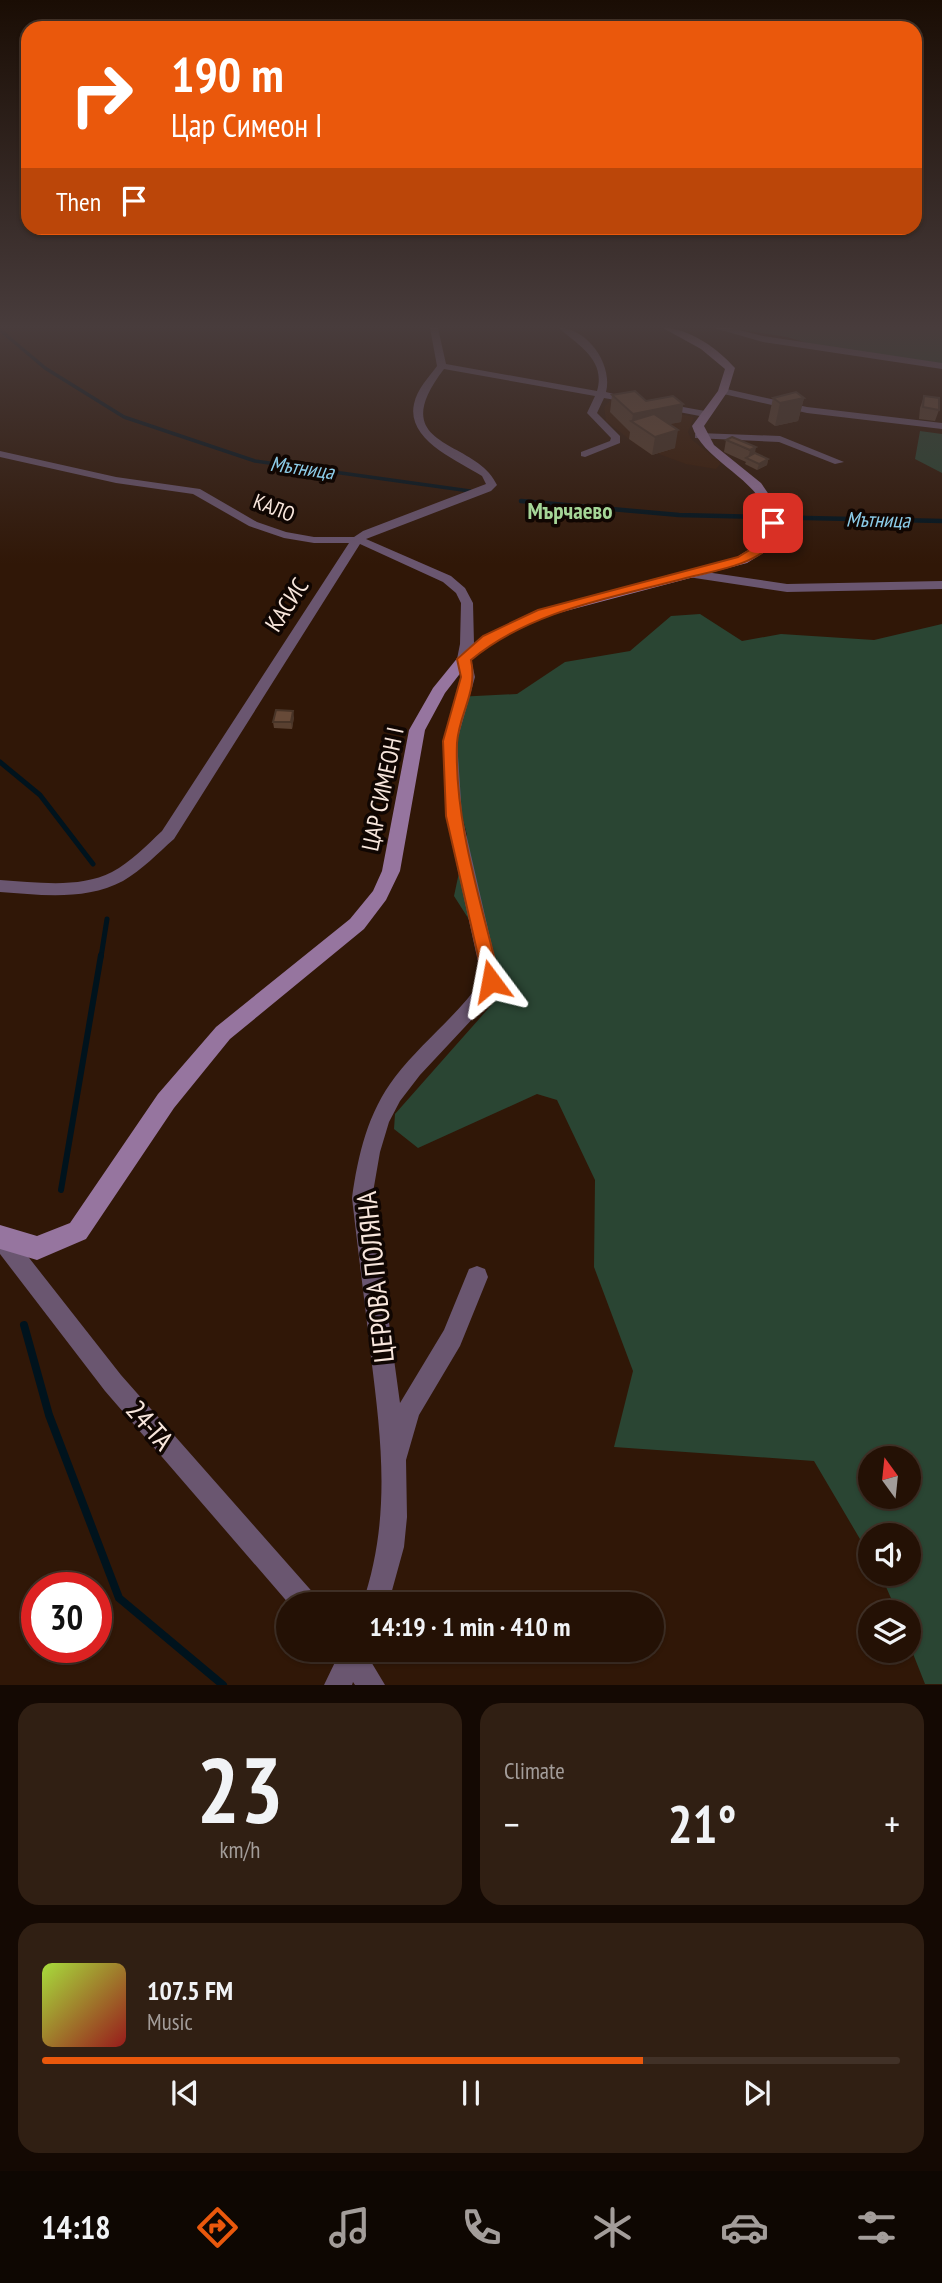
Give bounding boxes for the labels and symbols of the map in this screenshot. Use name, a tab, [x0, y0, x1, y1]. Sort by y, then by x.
water label: Мътница	[268, 450, 337, 486]
street label: КАЛО	[250, 487, 299, 528]
pin	[743, 493, 803, 553]
district label: Мърчаево	[528, 496, 612, 525]
water label: Мътница	[846, 505, 912, 534]
street label: КАСИС	[258, 572, 315, 637]
street label: ЦАР СИМЕОН I	[354, 724, 411, 854]
position arrow	[454, 944, 528, 1018]
street label: ЦЕРОВА ПОЛЯНА	[347, 1189, 402, 1364]
street label: 24-ТА	[118, 1392, 183, 1458]
north arrow	[858, 1446, 920, 1508]
speed limit sign: 30	[21, 1572, 112, 1663]

